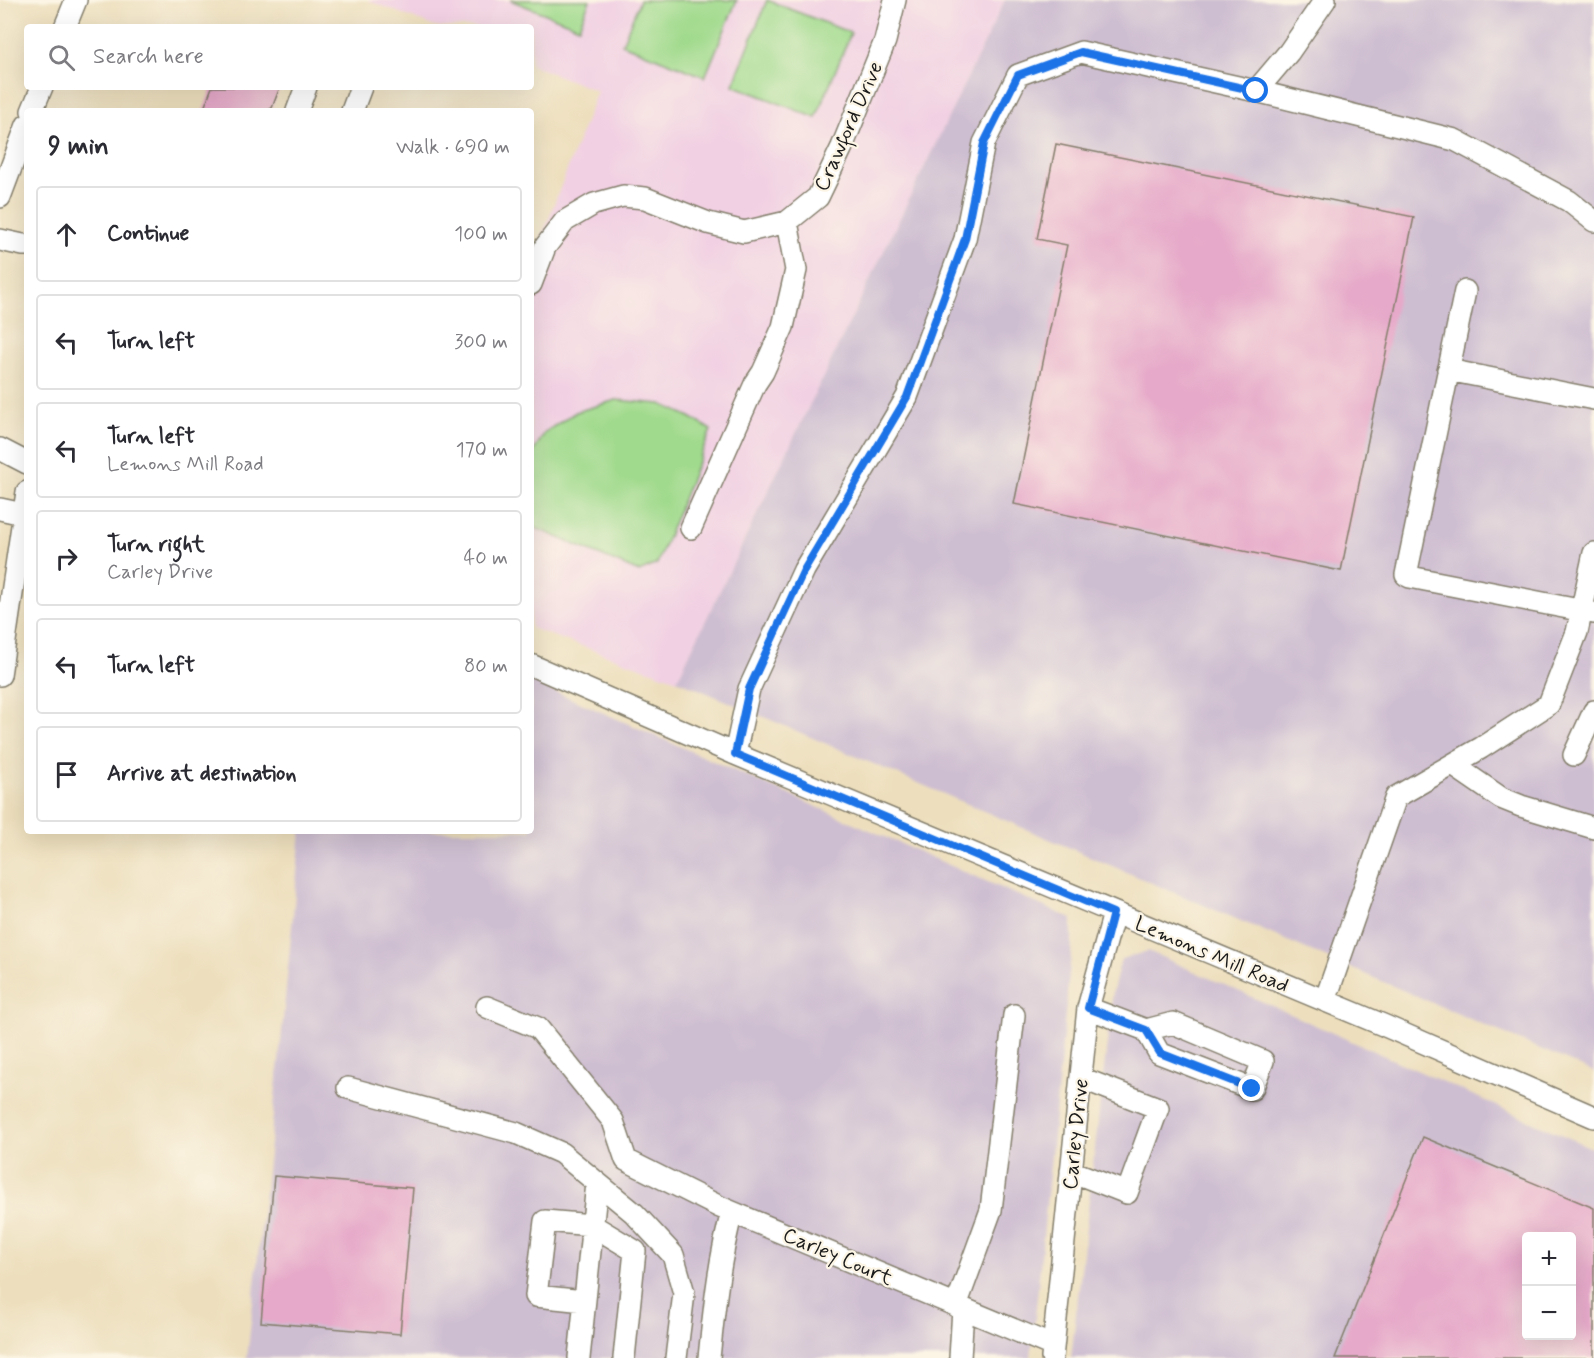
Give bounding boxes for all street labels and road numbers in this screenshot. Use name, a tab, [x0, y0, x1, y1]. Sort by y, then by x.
street label: Crawford Drive	[808, 57, 892, 196]
street label: Lemons Mill Road	[1130, 910, 1293, 1000]
street label: Carley Drive	[1056, 1077, 1096, 1191]
street label: Carley Court	[778, 1221, 897, 1293]

